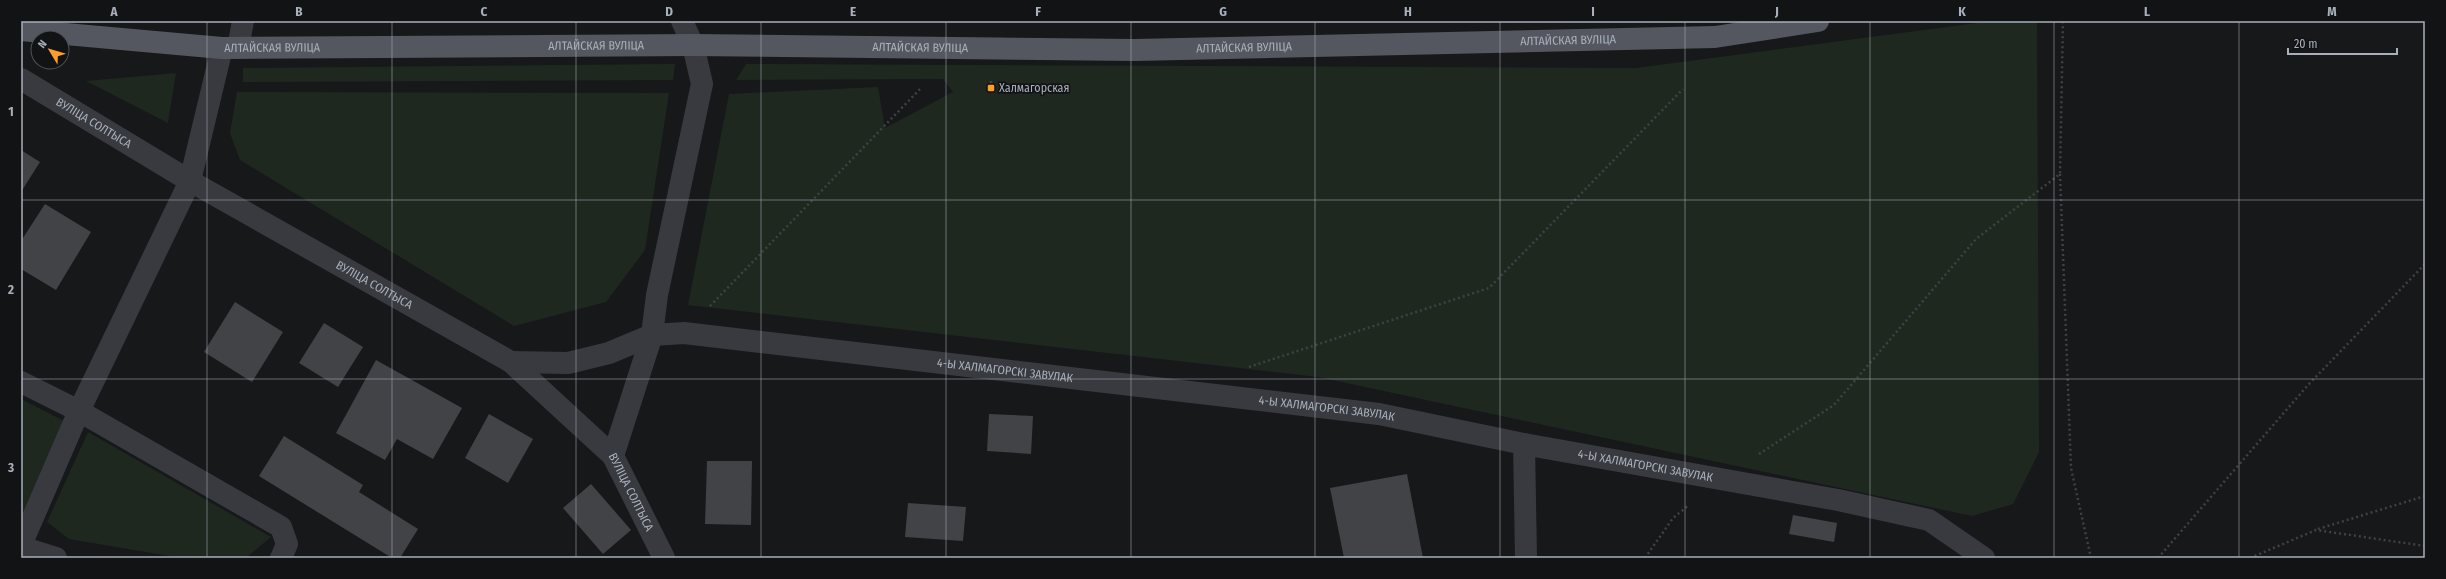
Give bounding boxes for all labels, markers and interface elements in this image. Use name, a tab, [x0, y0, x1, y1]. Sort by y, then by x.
text: A	[109, 4, 118, 19]
text: B	[295, 4, 303, 19]
text: C	[481, 4, 488, 19]
text: D	[665, 4, 673, 19]
text: E	[850, 4, 856, 19]
text: F	[1035, 4, 1041, 19]
text: G	[1219, 4, 1227, 19]
text: H	[1404, 4, 1412, 19]
text: I	[1591, 4, 1595, 19]
text: J	[1774, 4, 1779, 19]
text: K	[1958, 4, 1966, 19]
text: L	[2144, 4, 2150, 19]
text: M	[2327, 4, 2337, 19]
north arrow	[30, 30, 70, 70]
scale bar	[2288, 30, 2397, 56]
street label: АЛТАЙСКАЯ ВУЛІЦА	[1520, 32, 1617, 48]
text: 20 m	[2294, 37, 2318, 51]
text: N	[35, 38, 50, 51]
street label: АЛТАЙСКАЯ ВУЛІЦА	[548, 38, 645, 53]
street label: АЛТАЙСКАЯ ВУЛІЦА	[872, 39, 969, 55]
street label: АЛТАЙСКАЯ ВУЛІЦА	[1196, 39, 1293, 56]
street label: АЛТАЙСКАЯ ВУЛІЦА	[224, 40, 321, 55]
place label: Халмагорская	[999, 81, 1069, 95]
marker: Халмагорская	[986, 83, 996, 93]
street label: ВУЛІЦА СОЛТЫСА	[54, 95, 135, 151]
text: 1	[8, 104, 14, 119]
street label: ВУЛІЦА СОЛТЫСА	[334, 258, 416, 312]
text: 2	[7, 282, 14, 297]
street label: 4-Ы ХАЛМАГОРСКІ ЗАВУЛАК	[936, 356, 1074, 385]
street label: 4-Ы ХАЛМАГОРСКІ ЗАВУЛАК	[1258, 393, 1397, 424]
street label: 4-Ы ХАЛМАГОРСКІ ЗАВУЛАК	[1577, 447, 1715, 485]
street label: ВУЛІЦА СОЛТЫСА	[606, 451, 657, 534]
text: 3	[7, 460, 14, 475]

